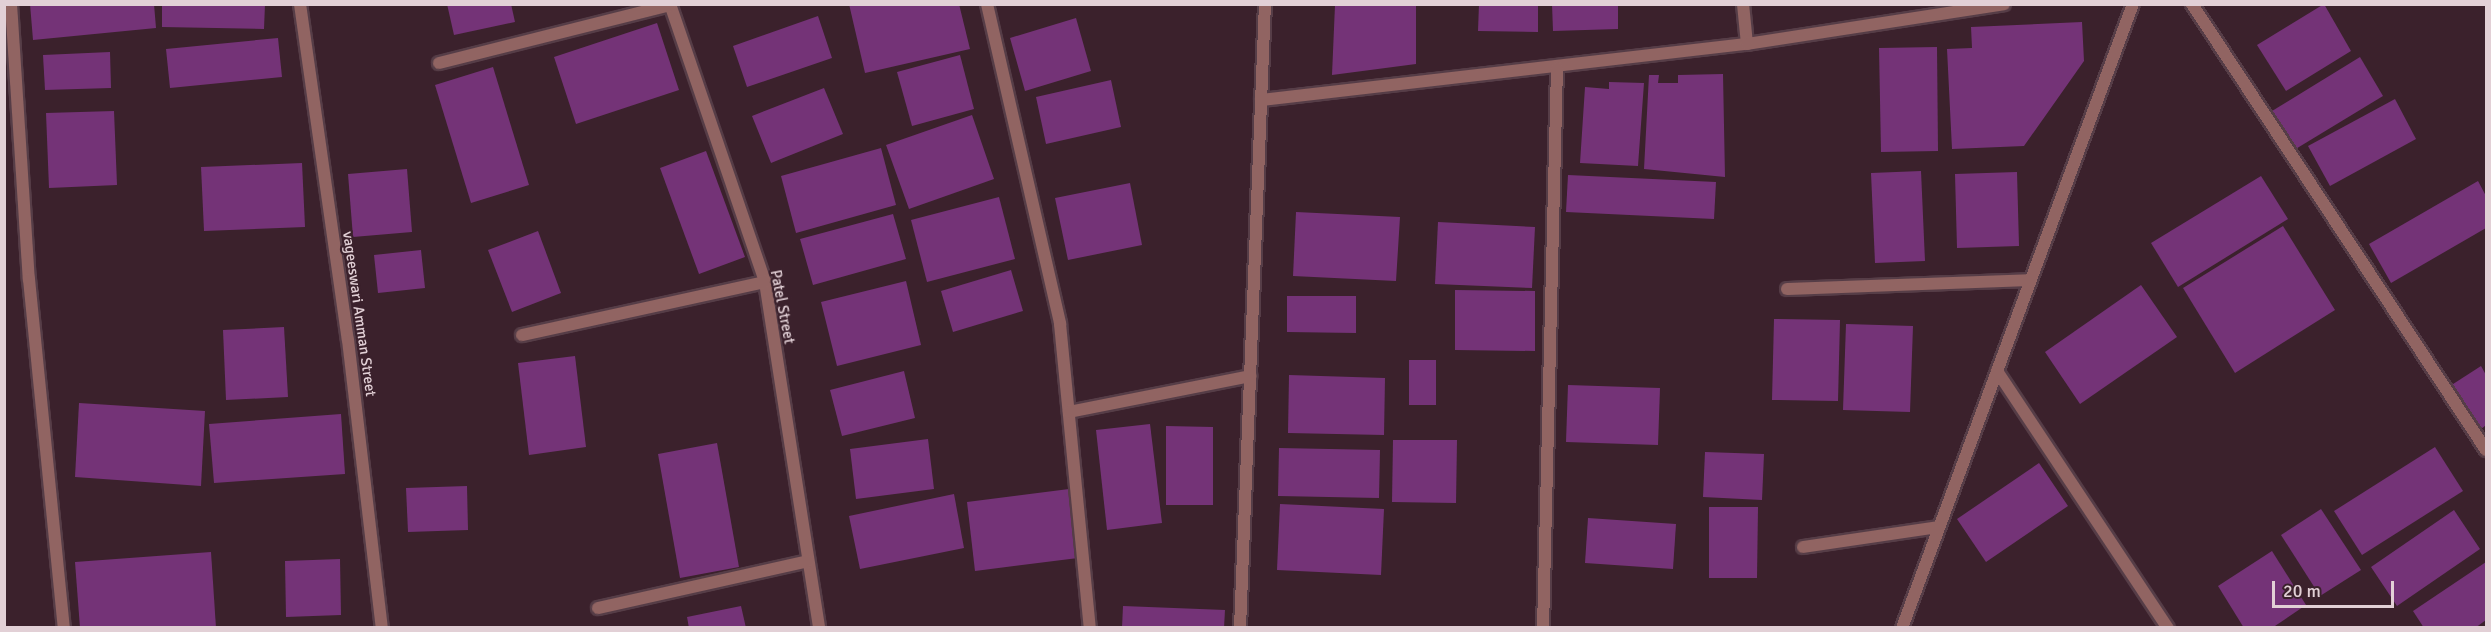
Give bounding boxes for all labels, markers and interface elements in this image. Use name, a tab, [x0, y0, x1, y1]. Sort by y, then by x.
street label: vageeswari Amman Street	[338, 230, 380, 398]
street label: Patel Street	[766, 268, 798, 346]
scale bar	[2275, 569, 2396, 607]
text: 20 m	[2283, 580, 2321, 602]

